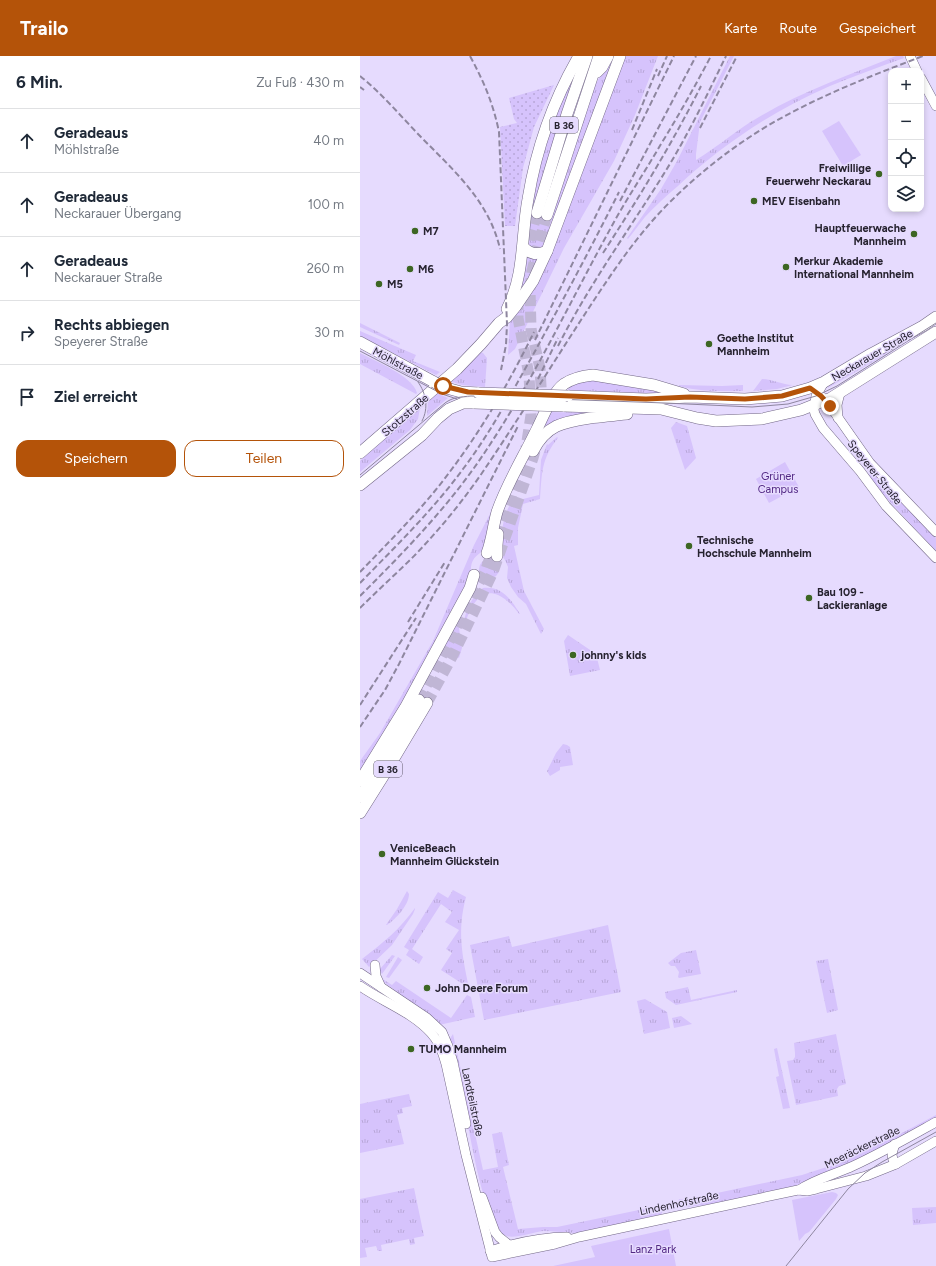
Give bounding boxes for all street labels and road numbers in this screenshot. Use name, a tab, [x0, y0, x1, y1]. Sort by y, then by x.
road number: B 36	[550, 117, 578, 133]
street label: Neckarauer Straße	[829, 327, 915, 384]
street label: Möhlstraße	[370, 345, 425, 382]
street label: Stotzstraße	[379, 392, 431, 439]
street label: Speyerer Straße	[845, 437, 905, 507]
road number: B 36	[374, 761, 402, 777]
street label: Landteilstraße	[459, 1067, 486, 1138]
street label: Meeräckerstraße	[822, 1124, 902, 1171]
street label: Lindenhofstraße	[638, 1189, 720, 1218]

